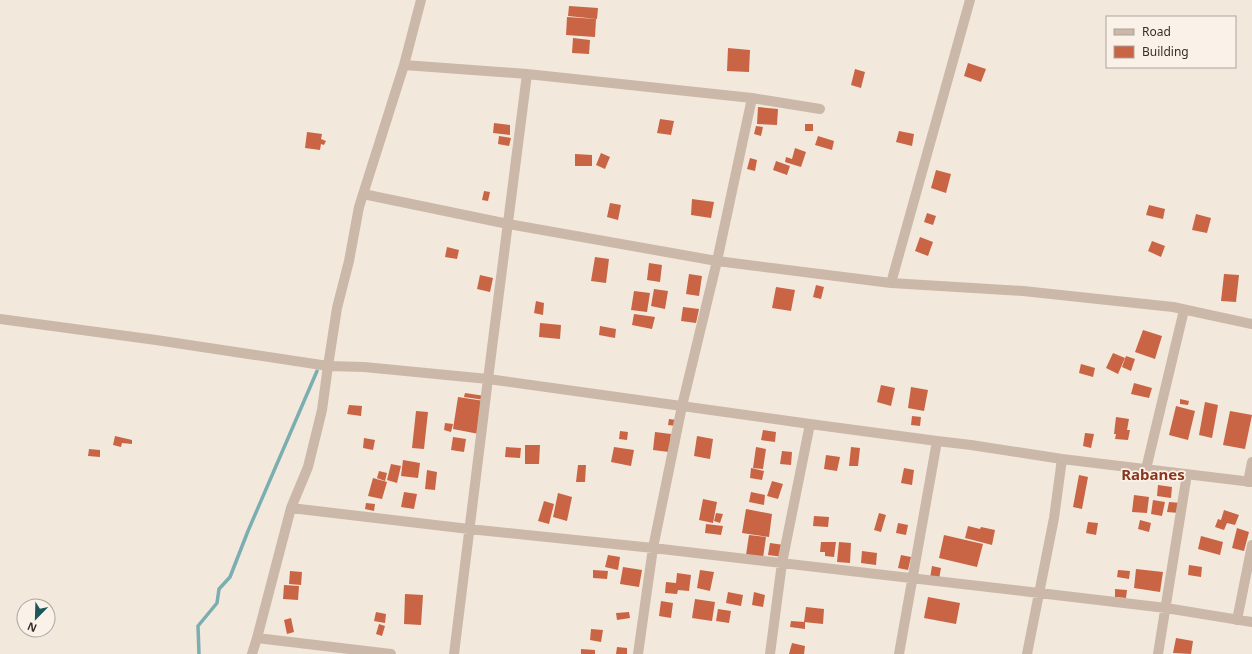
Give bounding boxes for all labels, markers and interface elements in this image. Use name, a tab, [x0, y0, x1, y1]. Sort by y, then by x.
legend	[1106, 16, 1236, 68]
text: Road	[1142, 23, 1171, 40]
text: Building	[1142, 43, 1189, 60]
district label: Rabanes	[1121, 464, 1185, 484]
north arrow	[16, 598, 56, 638]
text: N	[25, 619, 39, 636]

